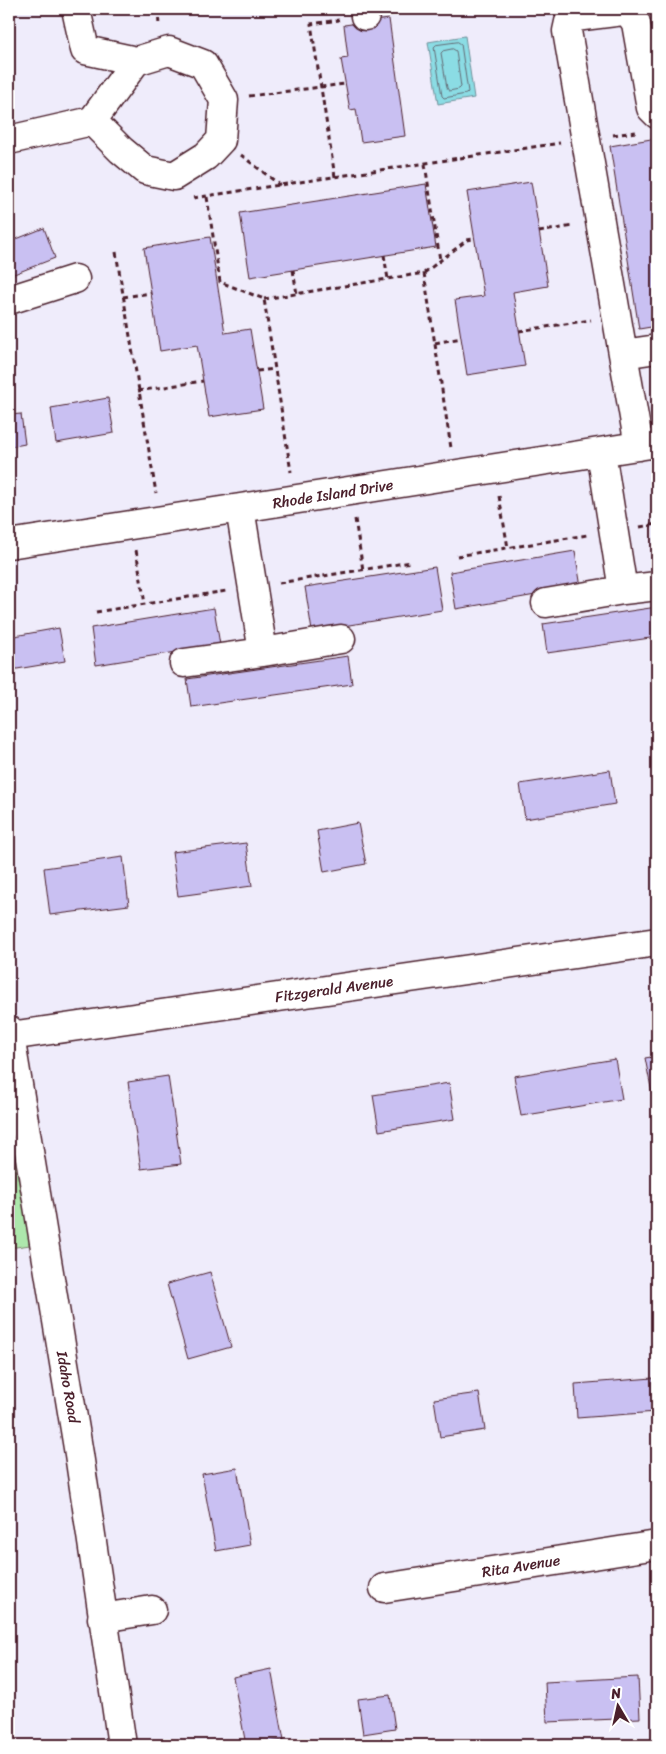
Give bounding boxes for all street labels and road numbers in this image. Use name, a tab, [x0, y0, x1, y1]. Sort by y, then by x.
street label: Rhode Island Drive	[271, 472, 395, 516]
street label: Fitzgerald Avenue	[273, 968, 395, 1010]
street label: Idaho Road	[49, 1348, 87, 1426]
street label: Rita Avenue	[480, 1547, 562, 1585]

